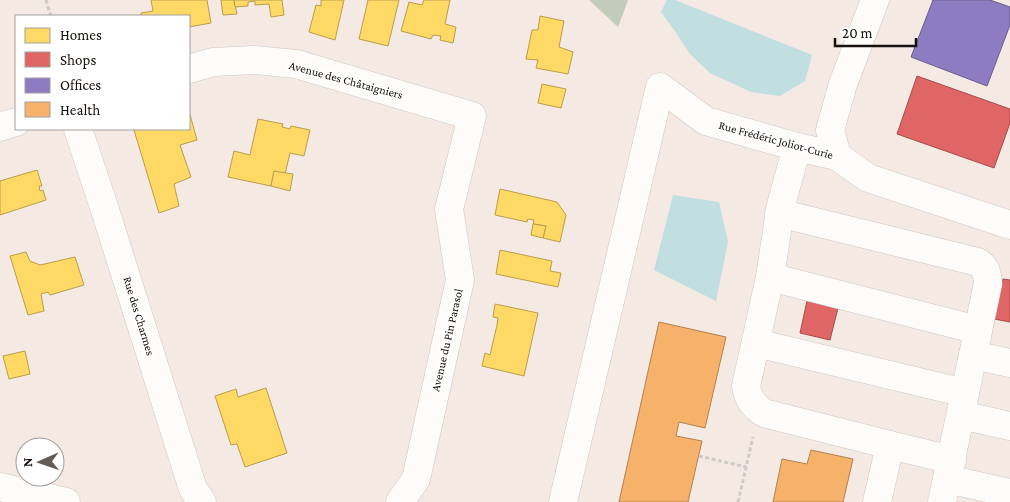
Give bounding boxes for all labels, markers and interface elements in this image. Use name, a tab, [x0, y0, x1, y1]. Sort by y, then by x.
legend	[15, 15, 190, 130]
scale bar	[835, 15, 916, 47]
text: 20 m	[842, 25, 873, 41]
text: Homes	[60, 27, 102, 43]
text: Shops	[60, 52, 96, 69]
street label: Avenue des Châtaigniers	[287, 58, 405, 102]
text: Offices	[60, 77, 101, 93]
text: Health	[60, 102, 100, 118]
street label: Rue Frédéric Joliot-Curie	[717, 118, 835, 162]
street label: Rue des Charmes	[120, 275, 158, 357]
street label: Avenue du Pin Parasol	[428, 287, 466, 393]
north arrow	[15, 437, 65, 487]
text: N	[19, 457, 35, 468]

